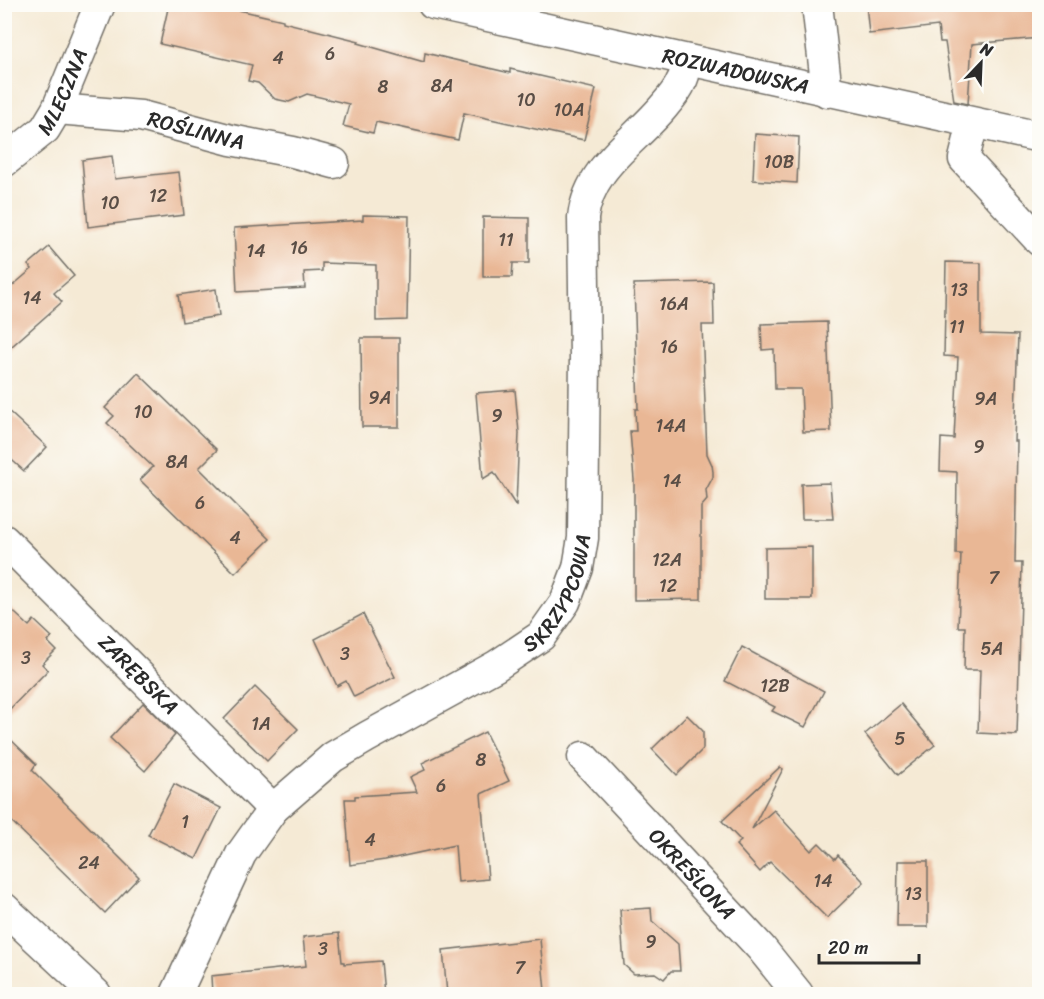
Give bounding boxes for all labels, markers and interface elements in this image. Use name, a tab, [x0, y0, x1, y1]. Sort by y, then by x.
north arrow	[951, 33, 1011, 93]
text: N	[975, 34, 998, 66]
street label: ROZWADOWSKA	[659, 36, 813, 106]
house number: 6	[325, 38, 335, 70]
house number: 4	[272, 42, 284, 74]
street label: MLECZNA	[26, 43, 99, 143]
house number: 8A	[431, 70, 453, 102]
house number: 8	[378, 71, 389, 103]
house number: 10	[516, 84, 536, 116]
house number: 10A	[554, 94, 584, 126]
street label: ROŚLINNA	[143, 100, 247, 161]
house number: 10B	[764, 146, 794, 178]
house number: 12	[149, 180, 167, 212]
house number: 10	[100, 187, 120, 219]
house number: 11	[498, 224, 514, 256]
house number: 16	[290, 232, 308, 264]
house number: 14	[247, 235, 265, 267]
house number: 13	[950, 274, 968, 306]
house number: 14	[23, 282, 41, 314]
house number: 16A	[659, 288, 689, 320]
house number: 11	[949, 311, 965, 343]
house number: 16	[660, 331, 678, 363]
house number: 9A	[369, 382, 391, 414]
house number: 9A	[975, 383, 997, 415]
house number: 10	[133, 396, 153, 428]
house number: 9	[491, 400, 503, 432]
house number: 14A	[656, 410, 686, 442]
house number: 9	[973, 431, 985, 463]
house number: 8A	[166, 446, 188, 478]
house number: 14	[663, 465, 681, 497]
house number: 6	[195, 487, 205, 519]
house number: 4	[229, 522, 241, 554]
street label: SKRZYPCOWA	[514, 531, 602, 663]
house number: 12A	[652, 544, 682, 576]
house number: 7	[989, 562, 1001, 594]
house number: 12	[659, 570, 677, 602]
street label: ZARĘBSKA	[89, 625, 188, 724]
house number: 5A	[981, 633, 1003, 665]
house number: 3	[340, 638, 350, 670]
house number: 3	[21, 642, 31, 674]
house number: 12B	[760, 670, 790, 702]
house number: 1A	[251, 708, 271, 740]
house number: 5	[895, 723, 906, 755]
house number: 8	[476, 744, 487, 776]
house number: 6	[436, 770, 446, 802]
house number: 1	[181, 806, 189, 838]
street label: OKREŚLONA	[639, 819, 745, 929]
house number: 4	[364, 824, 376, 856]
house number: 24	[78, 847, 100, 879]
house number: 14	[814, 865, 832, 897]
house number: 13	[904, 878, 922, 910]
house number: 9	[645, 926, 657, 958]
scale bar	[819, 927, 920, 965]
text: 20 m	[828, 932, 868, 964]
house number: 3	[318, 933, 328, 965]
house number: 7	[515, 952, 527, 984]

